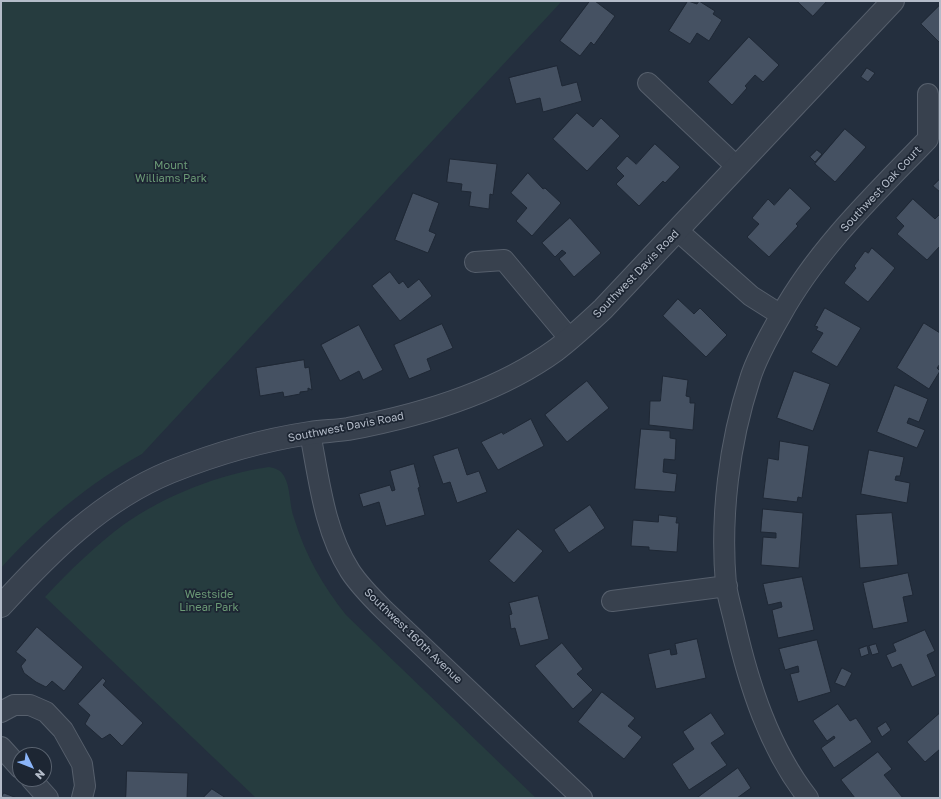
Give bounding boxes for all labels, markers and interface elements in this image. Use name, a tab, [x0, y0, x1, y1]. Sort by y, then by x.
street label: Southwest Oak Court	[838, 143, 924, 235]
park label: Mount Williams Park	[135, 159, 207, 185]
street label: Southwest Davis Road	[590, 227, 682, 321]
street label: Southwest Davis Road	[287, 409, 405, 445]
street label: Southwest 160th Avenue	[361, 586, 465, 686]
park label: Westside Linear Park	[179, 588, 239, 614]
north arrow	[12, 747, 52, 787]
text: N	[33, 767, 48, 782]

